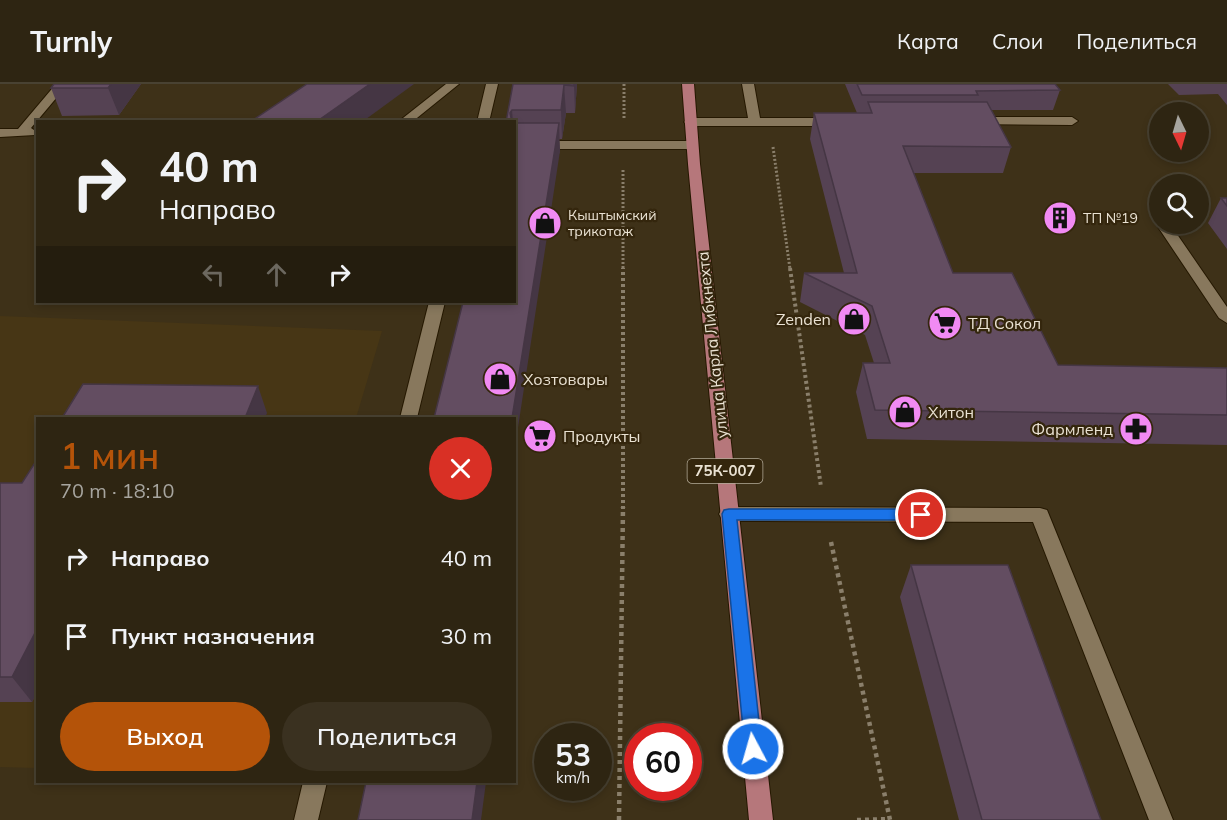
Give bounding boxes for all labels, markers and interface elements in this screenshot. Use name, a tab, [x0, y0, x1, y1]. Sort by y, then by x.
text: Turnly	[30, 24, 112, 59]
text: Карта	[897, 28, 959, 54]
text: Слои	[992, 28, 1043, 54]
text: Поделиться	[1076, 28, 1197, 54]
north arrow	[1149, 102, 1209, 162]
map controls	[1149, 102, 1209, 234]
text: 40 m	[159, 140, 259, 193]
icon: right	[60, 144, 138, 222]
button: search	[1149, 174, 1209, 234]
text: Направо	[159, 192, 276, 226]
building icon: ТП №19	[1042, 200, 1078, 236]
shop icon: Кыштымский трикотаж	[527, 205, 563, 241]
place label: Кыштымский трикотаж	[568, 206, 657, 240]
place label: ТП №19	[1083, 209, 1138, 227]
street label: улица Карла Либкнехта	[692, 251, 732, 439]
icon: left	[197, 258, 230, 291]
icon: ahead	[260, 258, 293, 291]
icon: right	[323, 258, 356, 291]
shop icon: Zenden	[836, 301, 872, 337]
supermarket icon: ТД Сокол	[927, 305, 963, 341]
place label: Zenden	[776, 309, 831, 329]
place label: ТД Сокол	[968, 313, 1041, 333]
shop icon: Хозтовары	[482, 361, 518, 397]
place label: Хозтовары	[523, 369, 608, 389]
shop icon: Хитон	[887, 394, 923, 430]
place label: Хитон	[928, 402, 974, 422]
pharmacy icon: Фармленд	[1118, 411, 1154, 447]
supermarket icon: Продукты	[522, 418, 558, 454]
place label: Фармленд	[1031, 419, 1113, 439]
place label: Продукты	[563, 426, 640, 446]
text: 1 мин	[60, 433, 159, 478]
button: close	[429, 437, 492, 500]
road number: 75К-007	[688, 459, 762, 483]
text: 70 m · 18:10	[60, 478, 174, 503]
pin	[895, 489, 946, 540]
icon: arrive	[904, 498, 937, 531]
icon: right	[60, 542, 93, 575]
text: Направо	[111, 544, 209, 572]
text: 40 m	[441, 544, 492, 572]
icon: arrive	[60, 620, 93, 653]
text: Пункт назначения	[111, 622, 315, 650]
text: 30 m	[441, 622, 492, 650]
button: Выход	[60, 702, 270, 771]
button: Поделиться	[282, 702, 492, 771]
position arrow	[721, 717, 785, 781]
speed limit sign: 60	[624, 723, 702, 801]
text: 53	[555, 736, 591, 774]
text: km/h	[556, 768, 590, 787]

